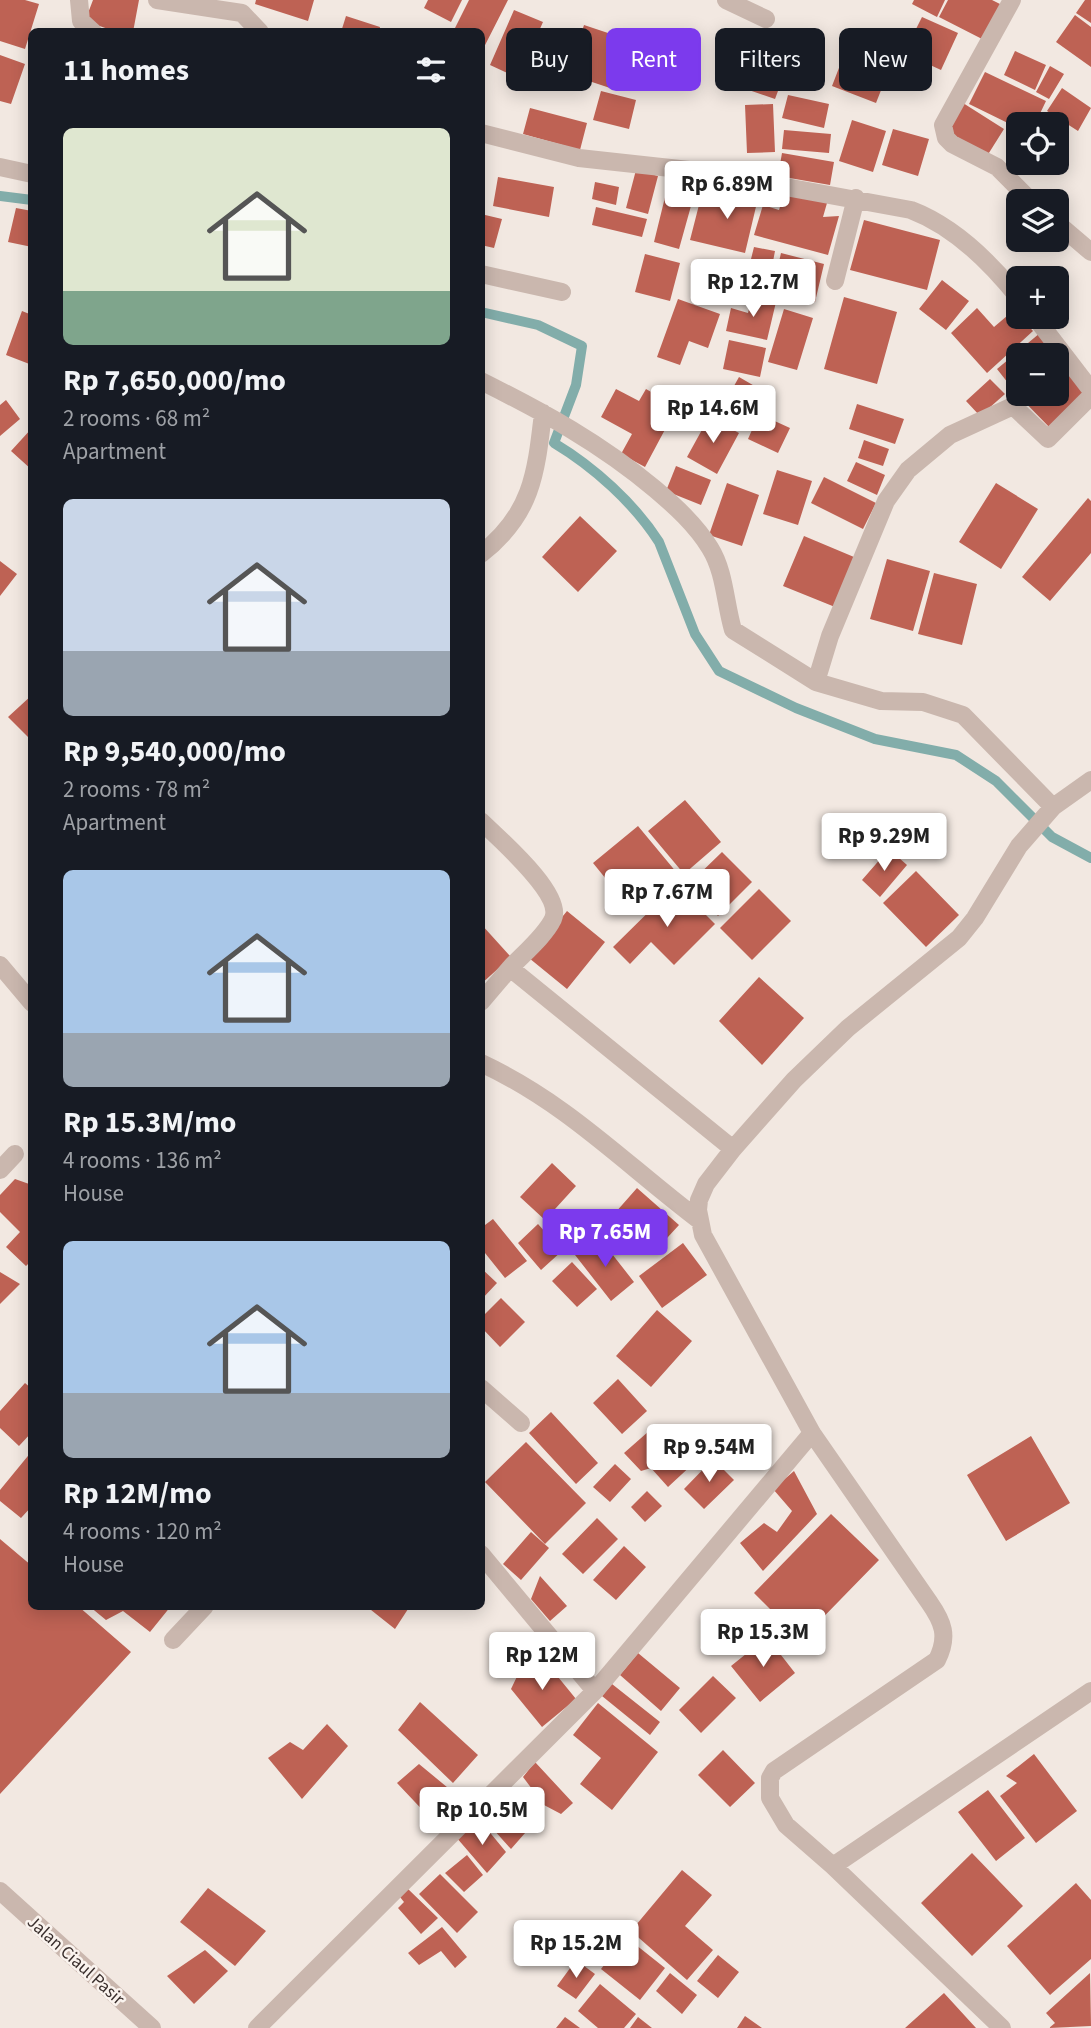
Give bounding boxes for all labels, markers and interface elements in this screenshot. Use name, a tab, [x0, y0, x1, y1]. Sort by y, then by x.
chip: Buy	[506, 28, 592, 91]
chip: Rent	[606, 28, 701, 91]
chip: Filters	[715, 28, 825, 91]
chip: New	[839, 28, 932, 91]
text: 11 homes	[63, 49, 189, 92]
icon: filters	[412, 51, 450, 89]
map controls	[1006, 112, 1069, 406]
button: locate	[1006, 112, 1069, 175]
pin: Rp 6.89M	[655, 162, 799, 221]
text: Rp 6.89M	[681, 167, 773, 200]
icon: home	[194, 173, 320, 299]
button: layers	[1006, 189, 1069, 252]
pin: Rp 12.7M	[681, 260, 825, 319]
text: Rp 12.7M	[707, 265, 799, 298]
button: +	[1006, 266, 1069, 329]
button: −	[1006, 343, 1069, 406]
text: Rp 7,650,000/mo	[63, 359, 286, 402]
pin: Rp 14.6M	[641, 386, 785, 445]
text: Rp 14.6M	[667, 391, 759, 424]
text: 2 rooms · 68 m²	[63, 402, 210, 435]
text: Apartment	[63, 435, 166, 468]
icon: home	[194, 544, 320, 670]
text: Rp 9,540,000/mo	[63, 730, 286, 773]
text: 2 rooms · 78 m²	[63, 773, 210, 806]
text: Apartment	[63, 806, 166, 839]
pin: Rp 9.29M	[812, 814, 956, 873]
text: Rp 9.29M	[838, 819, 930, 852]
pin: Rp 7.67M	[595, 870, 739, 929]
text: Rp 7.67M	[621, 875, 713, 908]
icon: home	[194, 915, 320, 1041]
text: Rp 15.3M/mo	[63, 1101, 237, 1144]
text: 4 rooms · 136 m²	[63, 1144, 222, 1177]
text: House	[63, 1177, 124, 1210]
pin: Rp 7.65M	[533, 1210, 677, 1269]
text: Rp 7.65M	[559, 1215, 651, 1248]
icon: home	[194, 1286, 320, 1412]
pin: Rp 9.54M	[637, 1424, 781, 1484]
text: Rp 9.54M	[663, 1430, 755, 1463]
text: Rp 12M/mo	[63, 1472, 212, 1515]
text: 4 rooms · 120 m²	[63, 1515, 222, 1548]
text: House	[63, 1548, 124, 1581]
pin: Rp 15.3M	[691, 1610, 835, 1669]
text: Rp 15.3M	[717, 1615, 809, 1648]
pin: Rp 12M	[485, 1632, 599, 1692]
text: Rp 12M	[505, 1638, 579, 1671]
pin: Rp 10.5M	[410, 1787, 554, 1847]
text: Rp 10.5M	[436, 1793, 528, 1826]
street label: Jalan Ciaul Pasir	[21, 1910, 130, 2011]
pin: Rp 15.2M	[504, 1920, 648, 1980]
text: Rp 15.2M	[530, 1926, 622, 1959]

